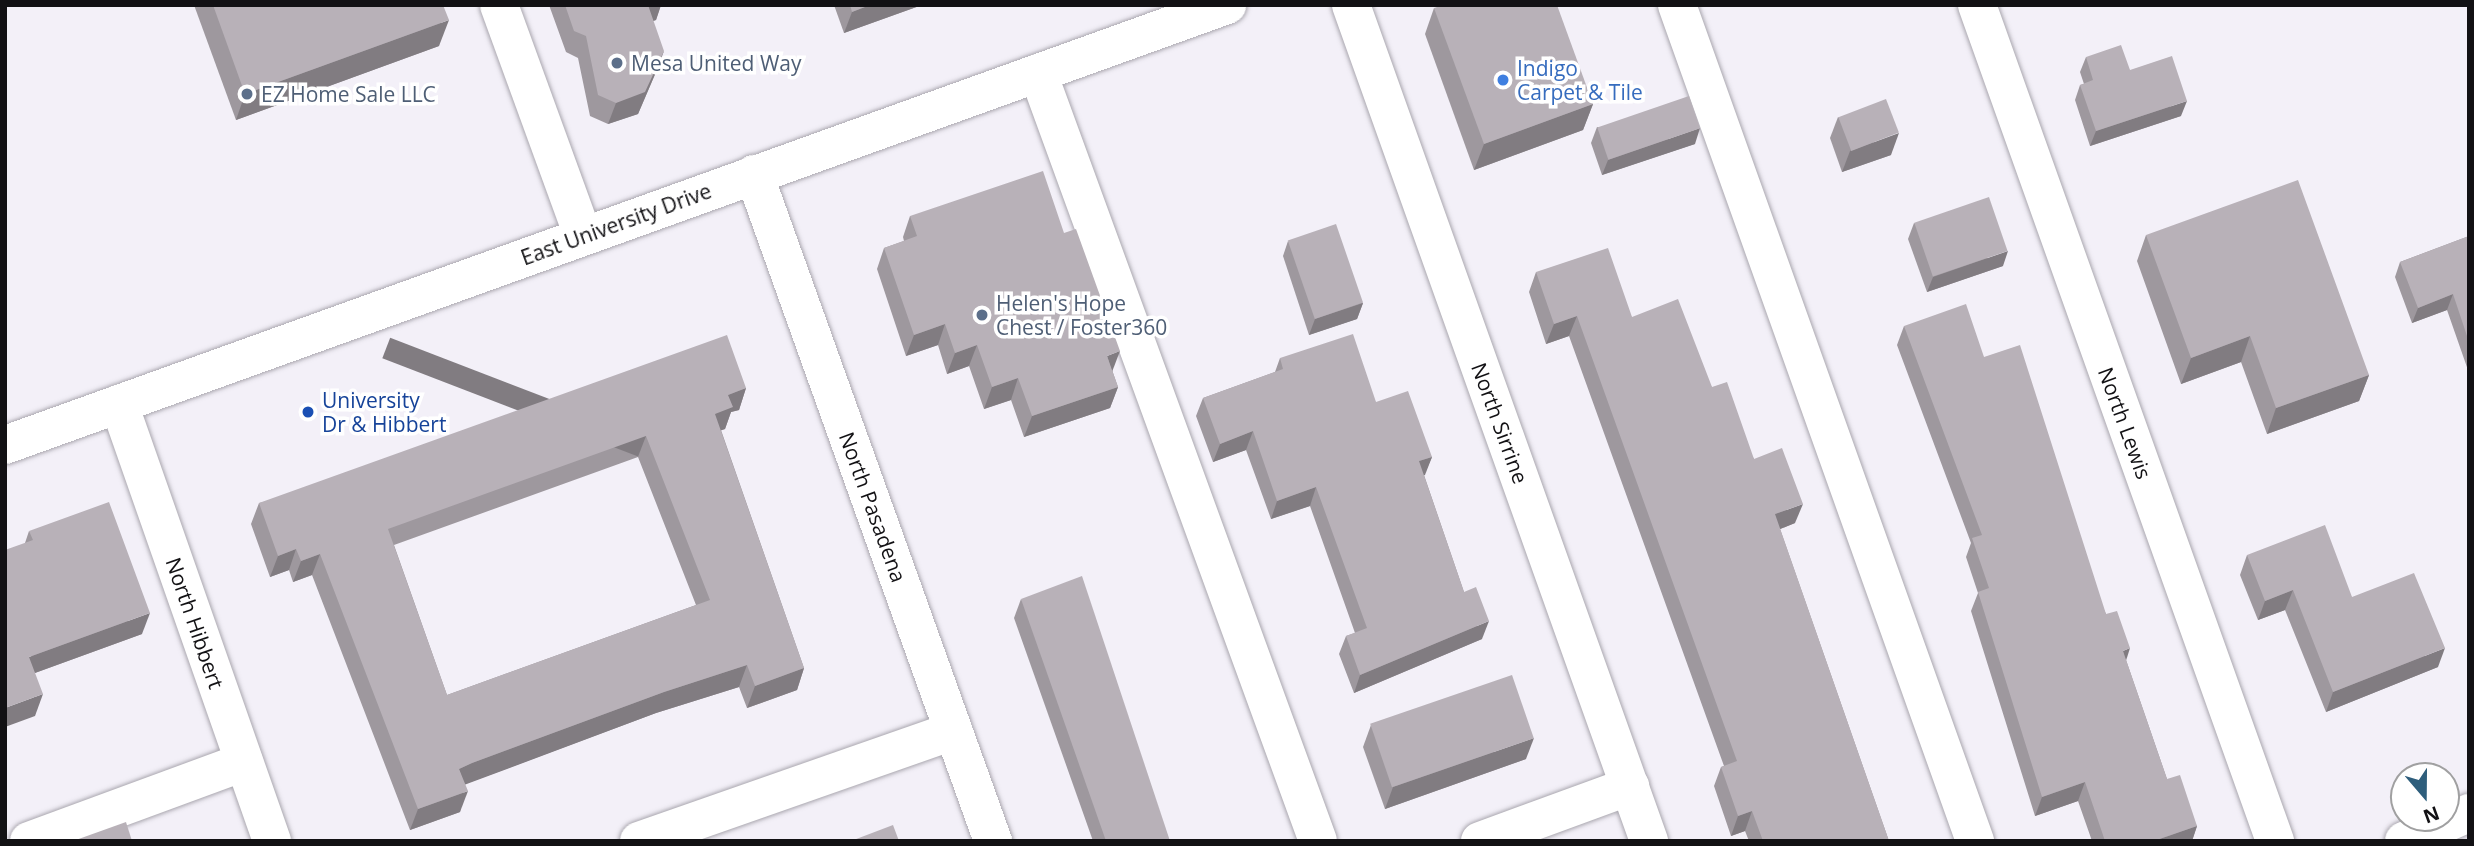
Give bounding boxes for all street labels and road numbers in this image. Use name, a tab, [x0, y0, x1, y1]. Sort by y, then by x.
street label: East University Drive	[517, 178, 715, 270]
street label: North Sirrine	[1466, 359, 1534, 487]
street label: North Lewis	[2093, 364, 2157, 482]
street label: North Pasadena	[834, 428, 912, 586]
street label: North Hibbert	[161, 554, 229, 692]

